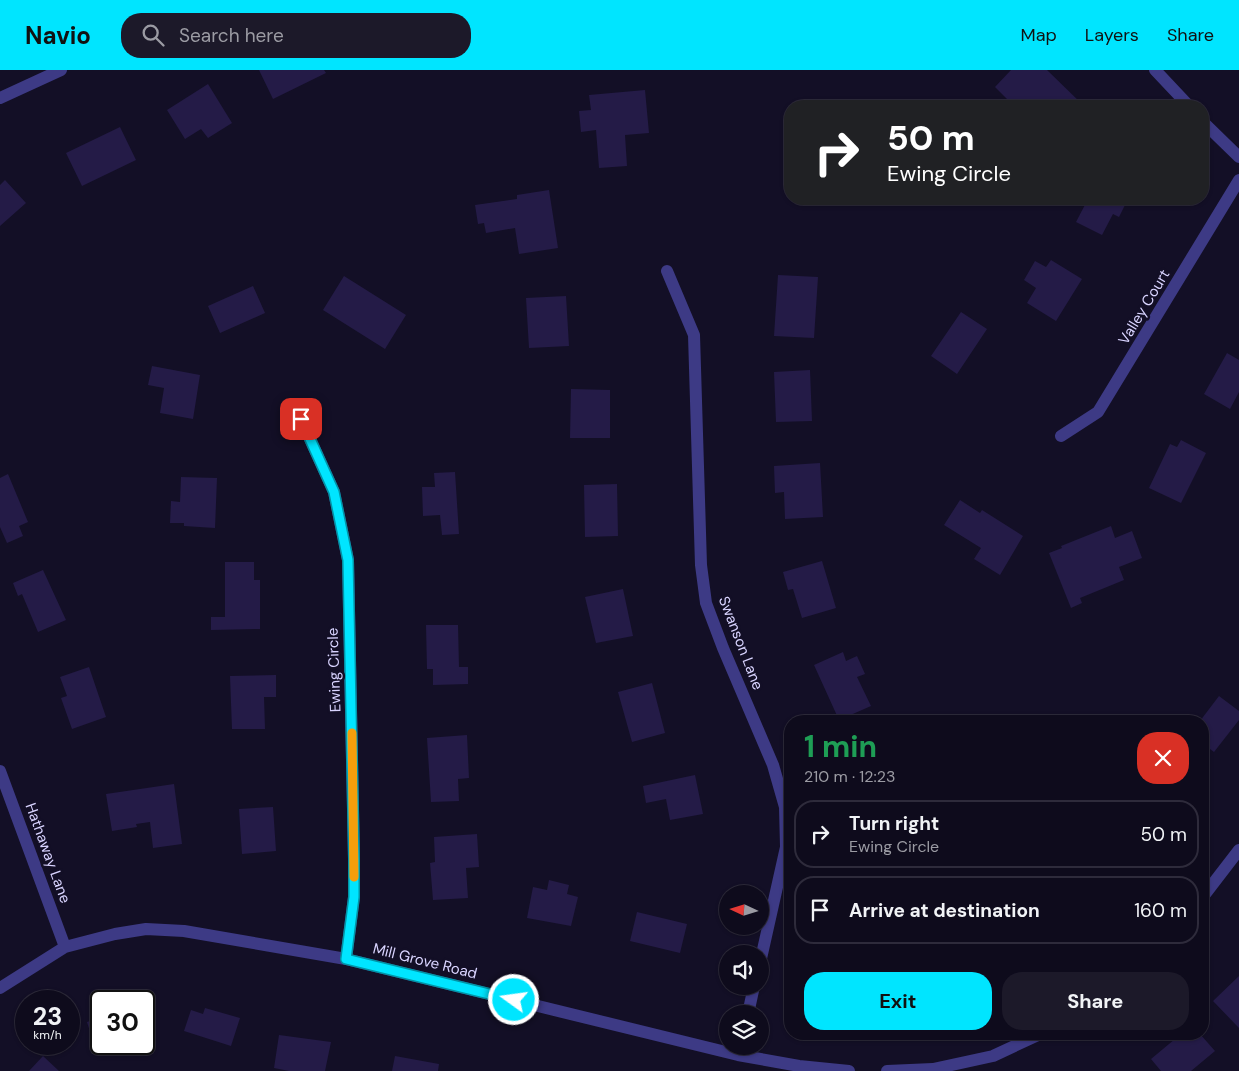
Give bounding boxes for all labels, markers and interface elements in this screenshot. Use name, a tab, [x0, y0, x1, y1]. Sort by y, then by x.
search box	[121, 13, 471, 58]
text: Navio	[25, 20, 91, 51]
icon: search	[139, 21, 167, 49]
text: Search here	[179, 23, 284, 48]
text: Map	[1021, 23, 1057, 47]
text: Layers	[1085, 23, 1139, 47]
text: Share	[1167, 23, 1214, 47]
text: 50 m	[887, 115, 975, 161]
icon: right	[804, 120, 869, 185]
text: Ewing Circle	[887, 159, 1011, 188]
street label: Valley Court	[1114, 266, 1174, 348]
pin	[280, 398, 322, 440]
icon: arrive	[287, 405, 315, 433]
street label: Swanson Lane	[714, 593, 768, 693]
street label: Ewing Circle	[323, 627, 345, 713]
text: 1 min	[804, 727, 877, 766]
button: close	[1137, 732, 1189, 784]
text: 210 m · 12:23	[804, 766, 895, 787]
street label: Hathaway Lane	[21, 800, 75, 906]
text: Turn right	[849, 811, 939, 836]
icon: right	[806, 820, 834, 848]
text: 50 m	[1140, 822, 1187, 847]
text: Ewing Circle	[849, 836, 939, 857]
north arrow	[719, 885, 769, 935]
map controls	[719, 885, 769, 1055]
icon: arrive	[806, 896, 834, 924]
text: Arrive at destination	[849, 898, 1040, 923]
text: 160 m	[1134, 898, 1187, 923]
street label: Mill Grove Road	[371, 938, 479, 984]
button: sound	[719, 945, 769, 995]
button: Exit	[804, 972, 992, 1030]
button: Share	[1002, 972, 1189, 1030]
position arrow	[487, 973, 539, 1025]
speed limit sign: 30	[90, 990, 155, 1055]
text: 23	[33, 1000, 62, 1033]
button: layers	[719, 1005, 769, 1055]
text: km/h	[33, 1027, 62, 1043]

